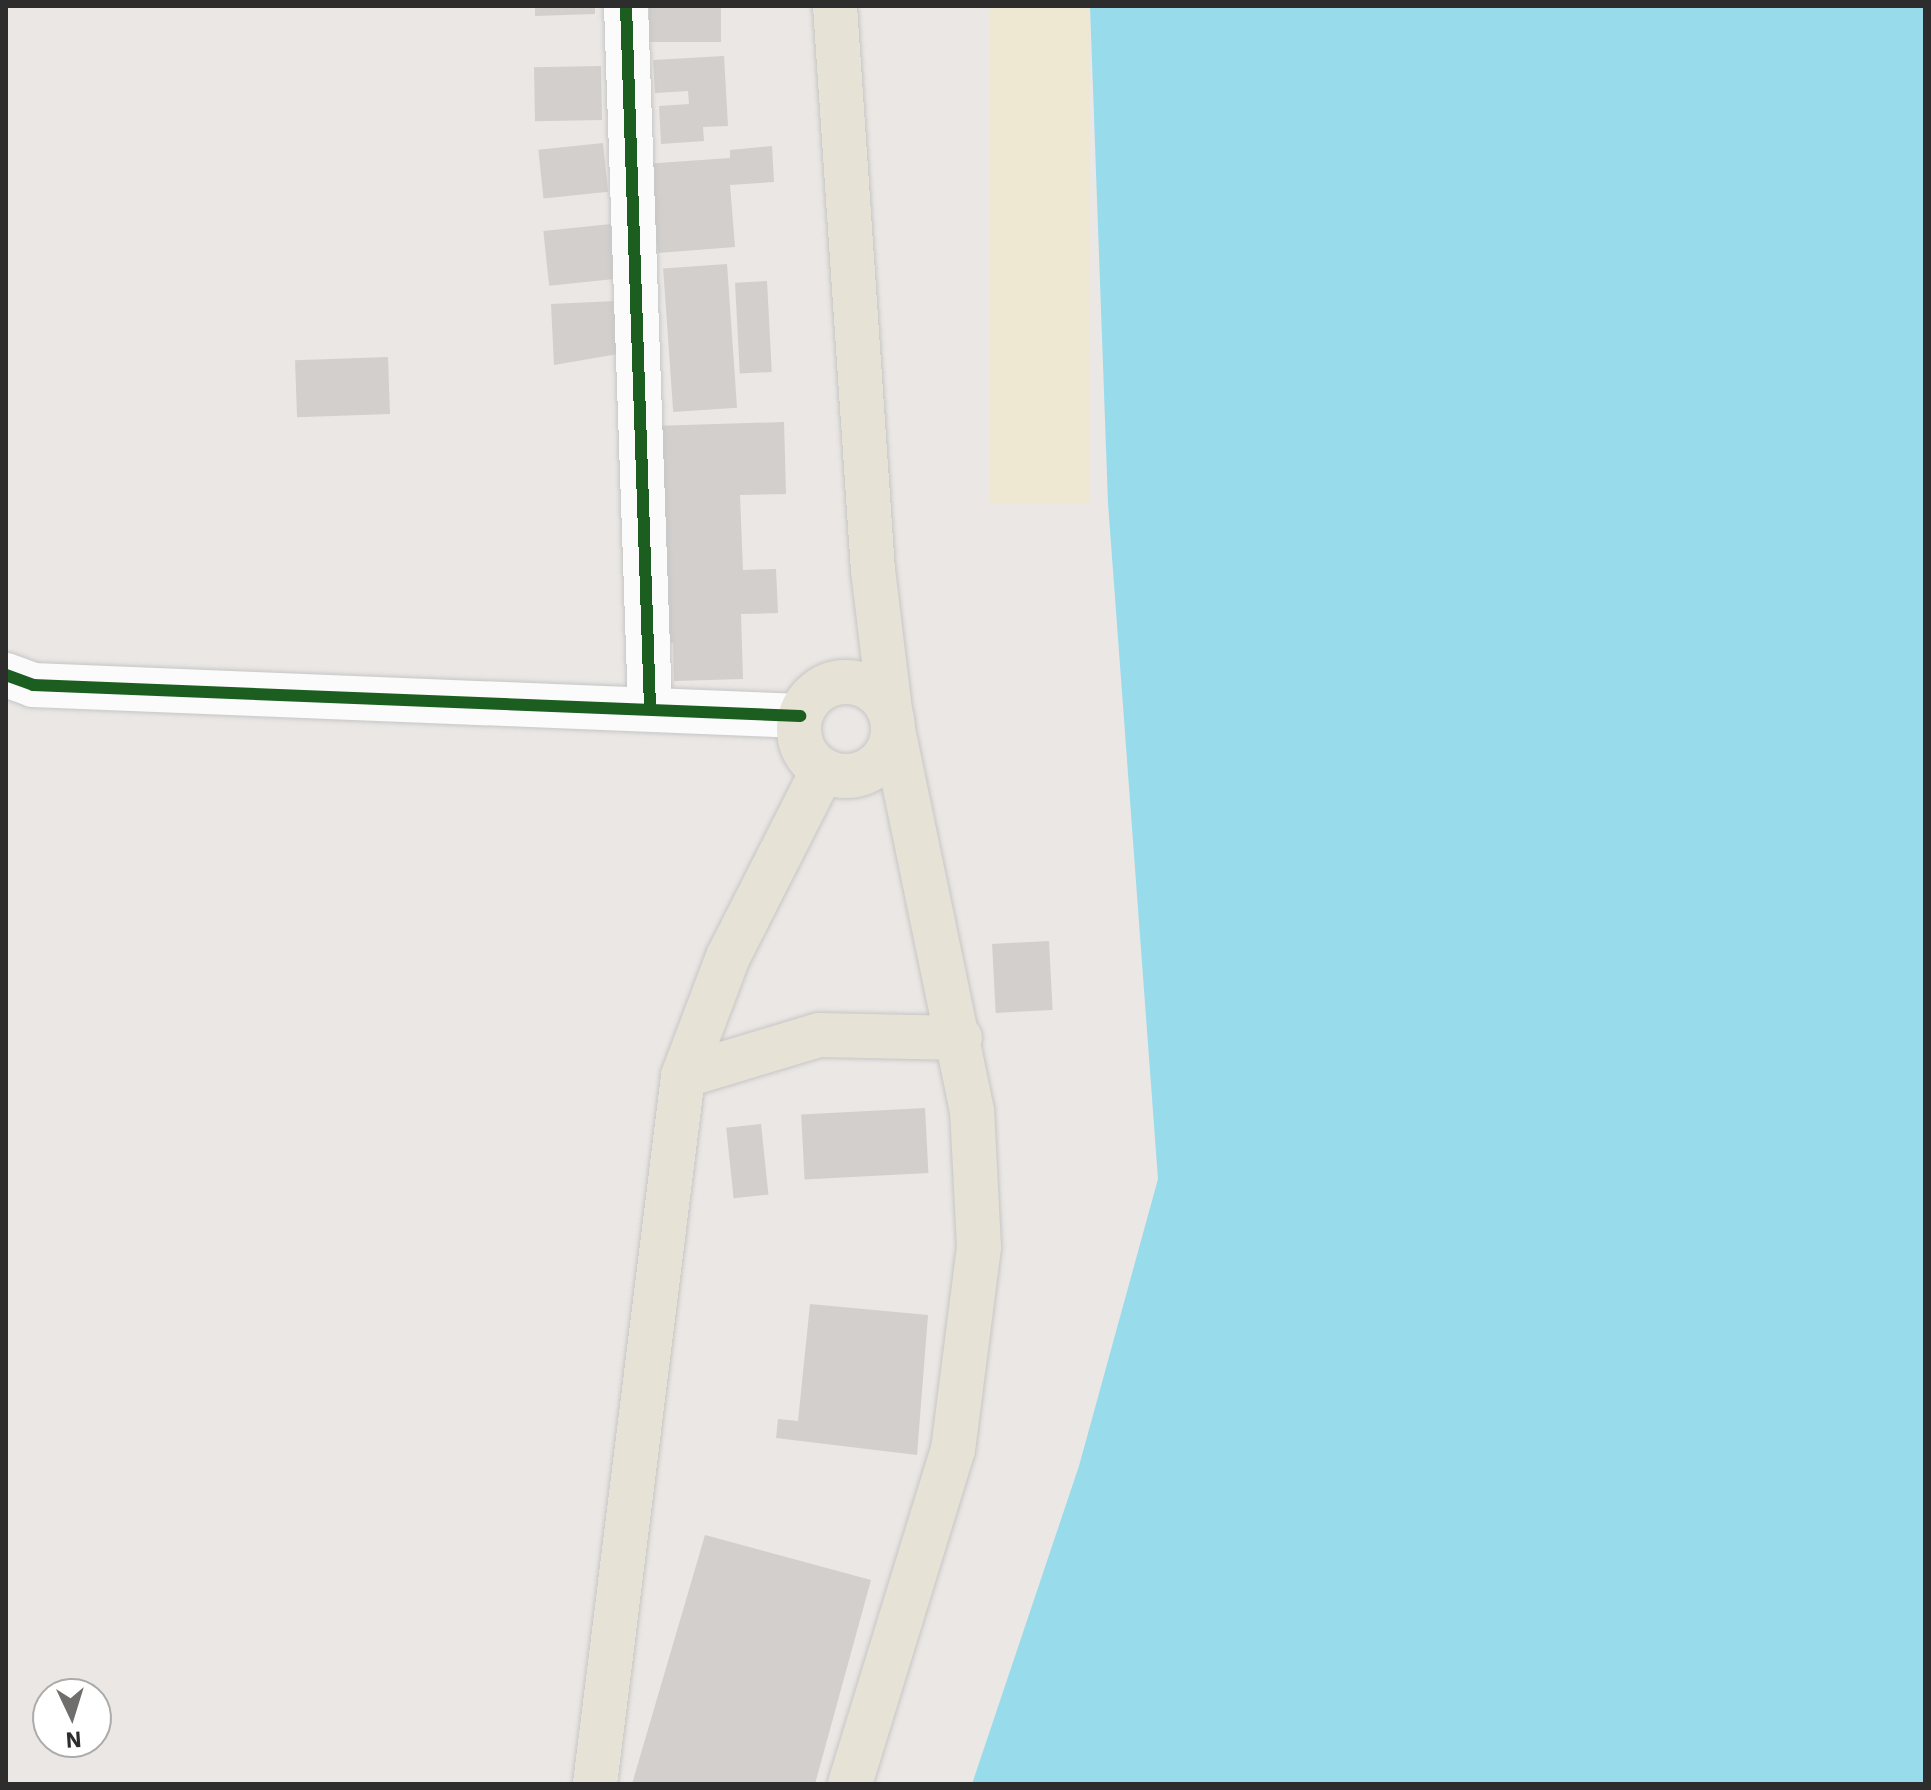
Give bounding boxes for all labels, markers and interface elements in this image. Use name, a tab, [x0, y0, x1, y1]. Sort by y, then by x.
north arrow	[32, 1678, 112, 1758]
text: N	[65, 1725, 83, 1755]

